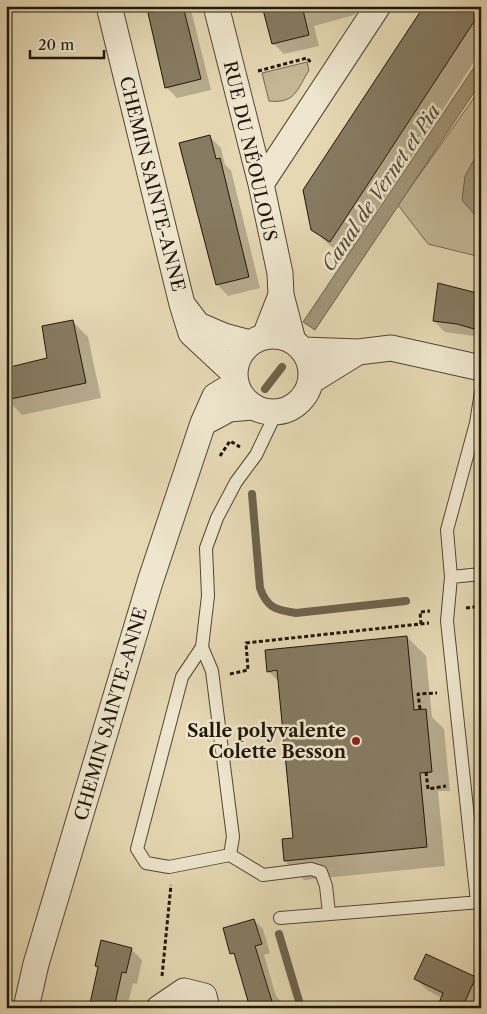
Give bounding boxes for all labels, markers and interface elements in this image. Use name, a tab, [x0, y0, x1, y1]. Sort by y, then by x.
scale bar	[30, 28, 104, 60]
text: 20 m	[38, 35, 74, 54]
street label: RUE DU NÉOULOUS	[219, 58, 282, 243]
street label: CHEMIN SAINTE-ANNE	[115, 74, 189, 294]
water label: Canal de Vernet et Pia	[317, 100, 445, 275]
street label: CHEMIN SAINTE-ANNE	[70, 605, 152, 823]
place label: Salle polyvalente Colette Besson	[187, 720, 347, 763]
marker: Salle polyvalente Colette Besson	[350, 735, 362, 747]

